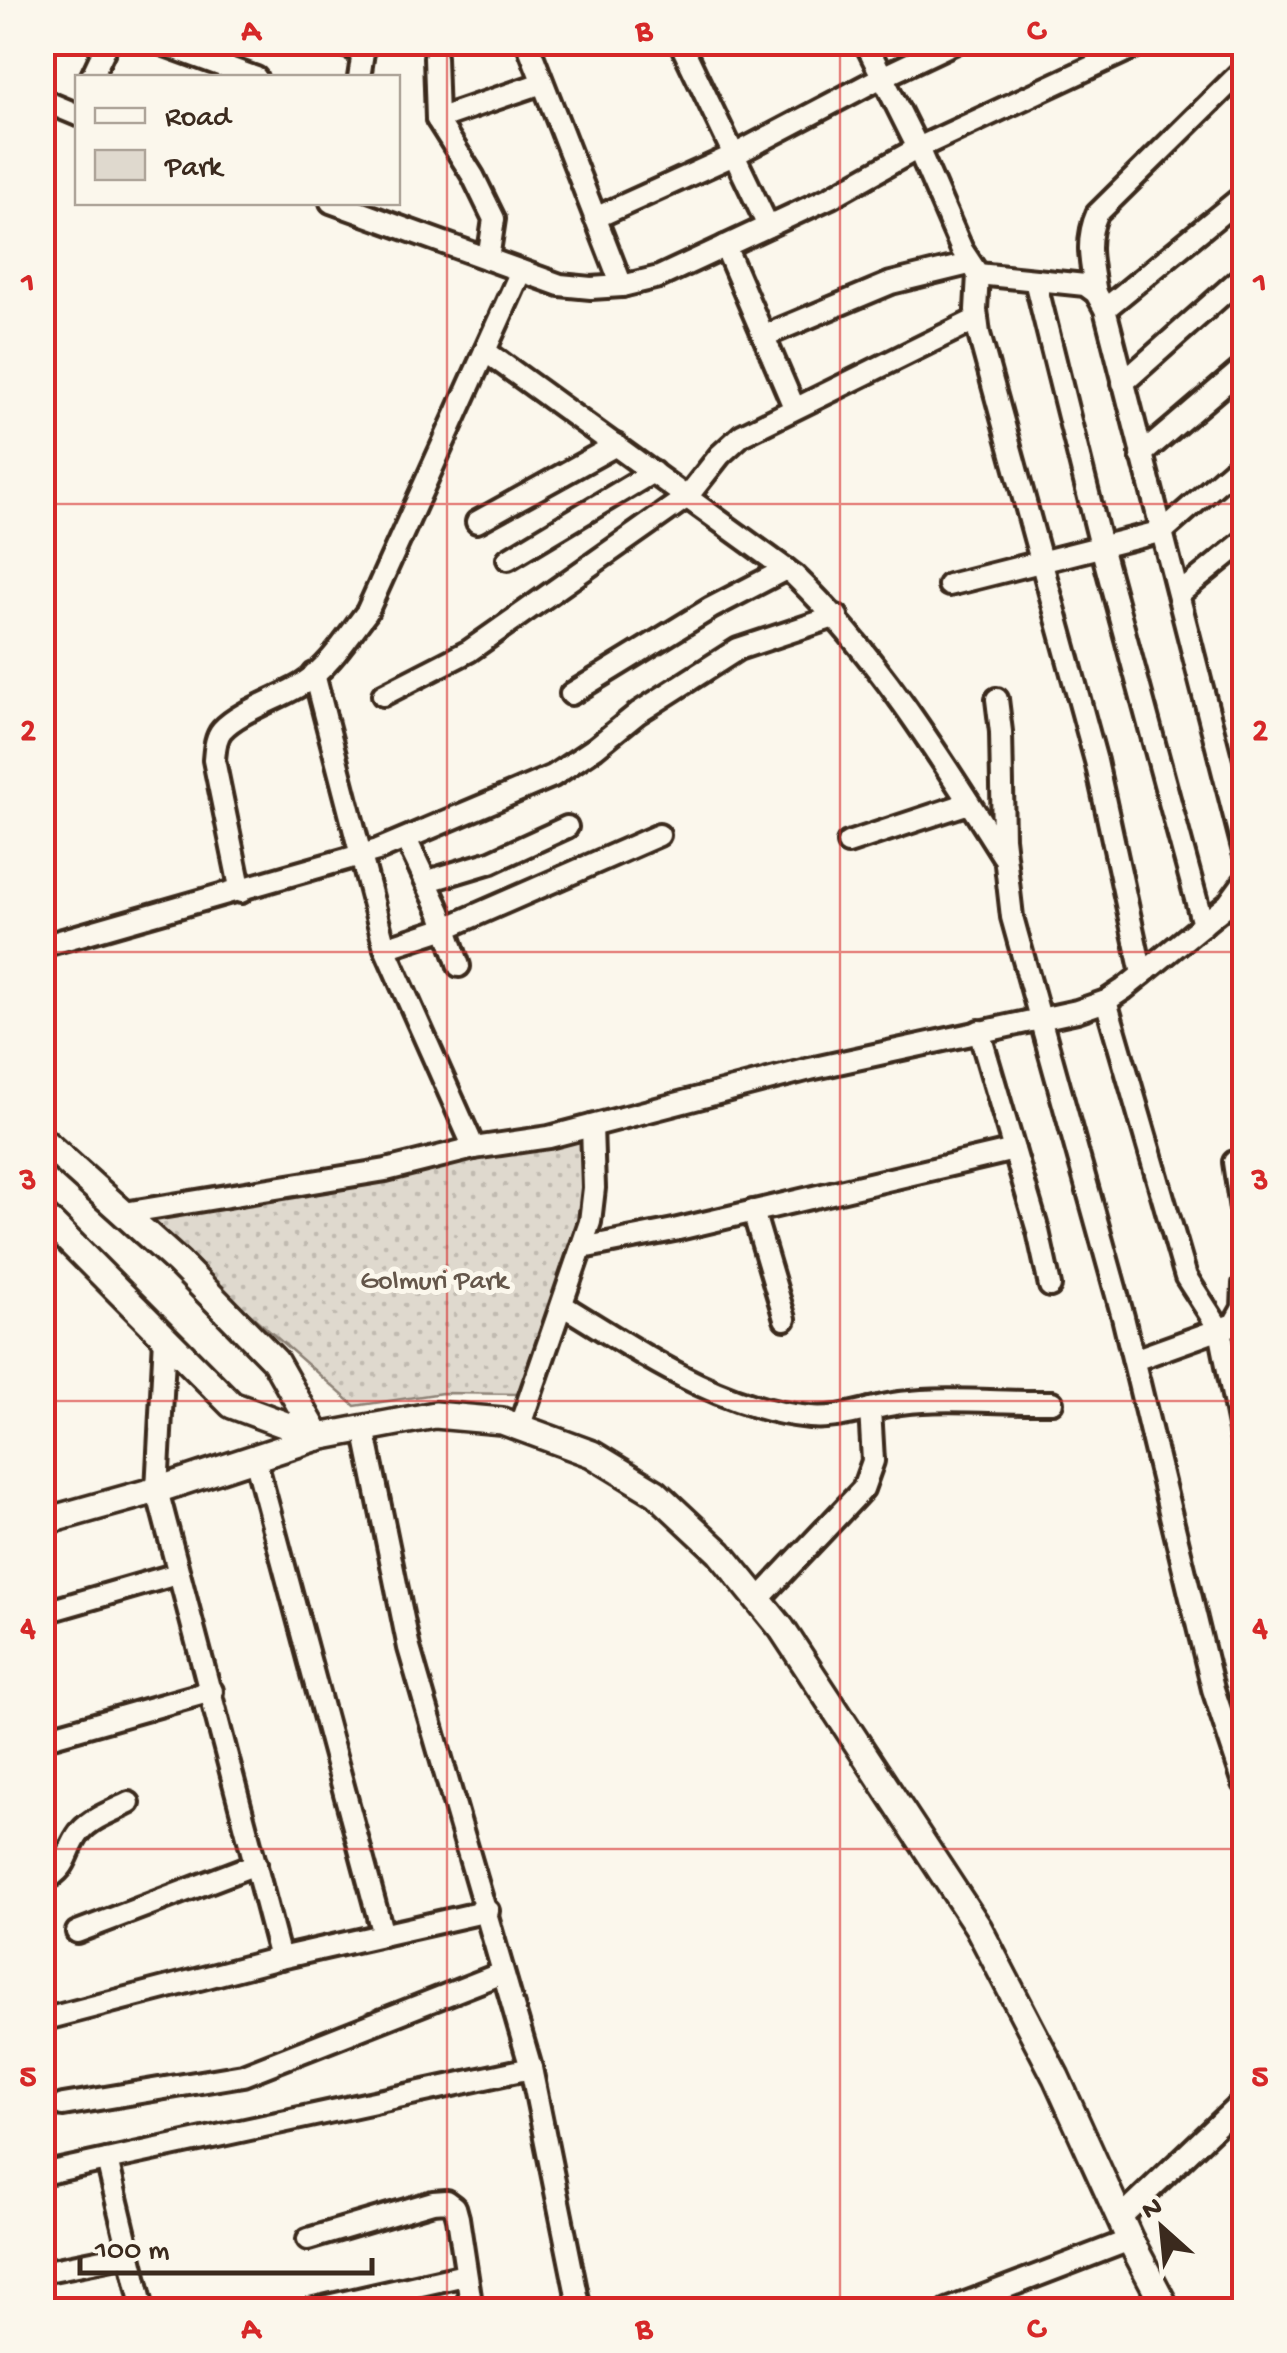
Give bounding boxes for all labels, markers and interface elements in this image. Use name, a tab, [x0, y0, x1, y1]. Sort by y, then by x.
text: A	[241, 14, 263, 52]
text: B	[635, 14, 654, 52]
text: C	[1027, 14, 1047, 52]
legend	[75, 75, 400, 205]
text: Road	[165, 102, 233, 137]
text: Park	[164, 152, 225, 187]
text: 1	[21, 266, 34, 304]
text: 1	[1253, 266, 1266, 304]
text: 2	[20, 714, 36, 752]
text: 2	[1252, 714, 1268, 752]
text: 3	[19, 1163, 36, 1201]
text: 3	[1251, 1163, 1268, 1201]
park label: Golmuri Park	[360, 1266, 510, 1299]
text: 4	[19, 1611, 36, 1649]
text: 4	[1251, 1611, 1268, 1649]
text: 5	[20, 2060, 37, 2098]
text: 5	[1252, 2060, 1269, 2098]
north arrow	[1112, 2178, 1212, 2278]
text: N	[1137, 2191, 1168, 2229]
scale bar	[80, 2213, 372, 2275]
text: 100 m	[94, 2235, 170, 2270]
text: A	[241, 2312, 263, 2350]
text: B	[635, 2312, 654, 2350]
text: C	[1027, 2312, 1047, 2350]

